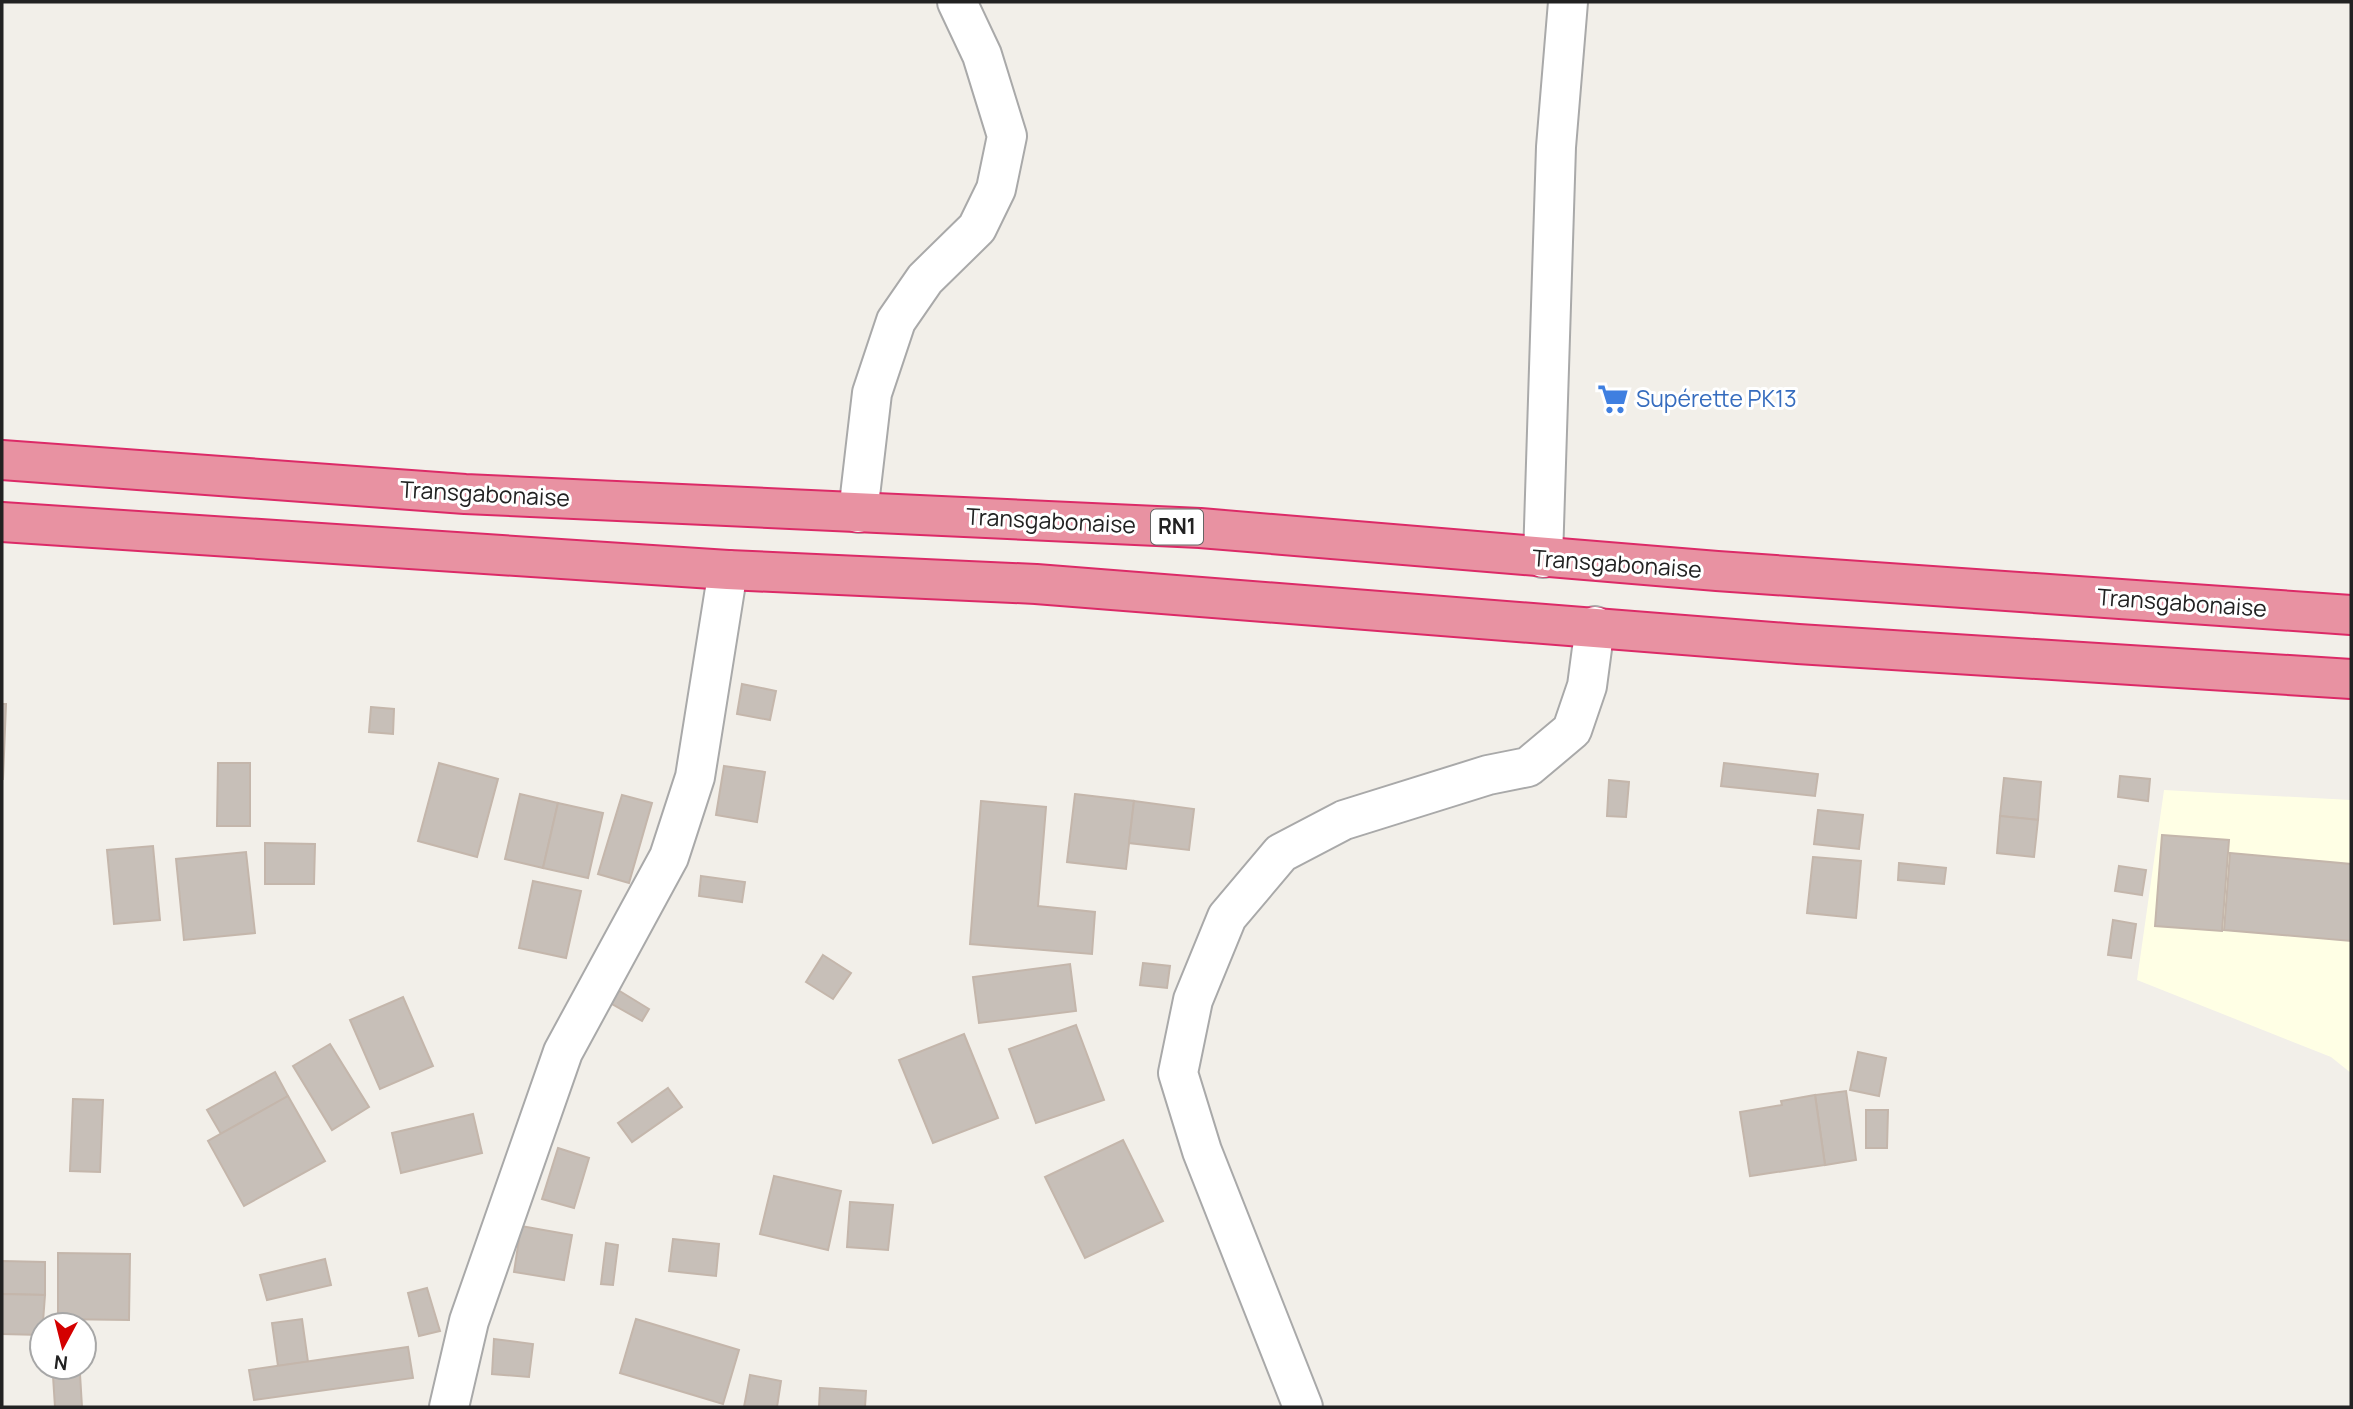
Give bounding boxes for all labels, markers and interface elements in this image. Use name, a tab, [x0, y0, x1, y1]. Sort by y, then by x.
supermarket icon: Supérette PK13	[1596, 382, 1630, 416]
place label: Supérette PK13	[1636, 382, 1797, 414]
street label: Transgabonaise	[399, 473, 571, 513]
street label: Transgabonaise	[965, 500, 1137, 540]
road number: RN1	[1151, 510, 1203, 544]
street label: Transgabonaise	[1531, 541, 1703, 585]
street label: Transgabonaise	[2096, 580, 2268, 624]
north arrow	[28, 1311, 98, 1381]
text: N	[53, 1349, 69, 1377]

